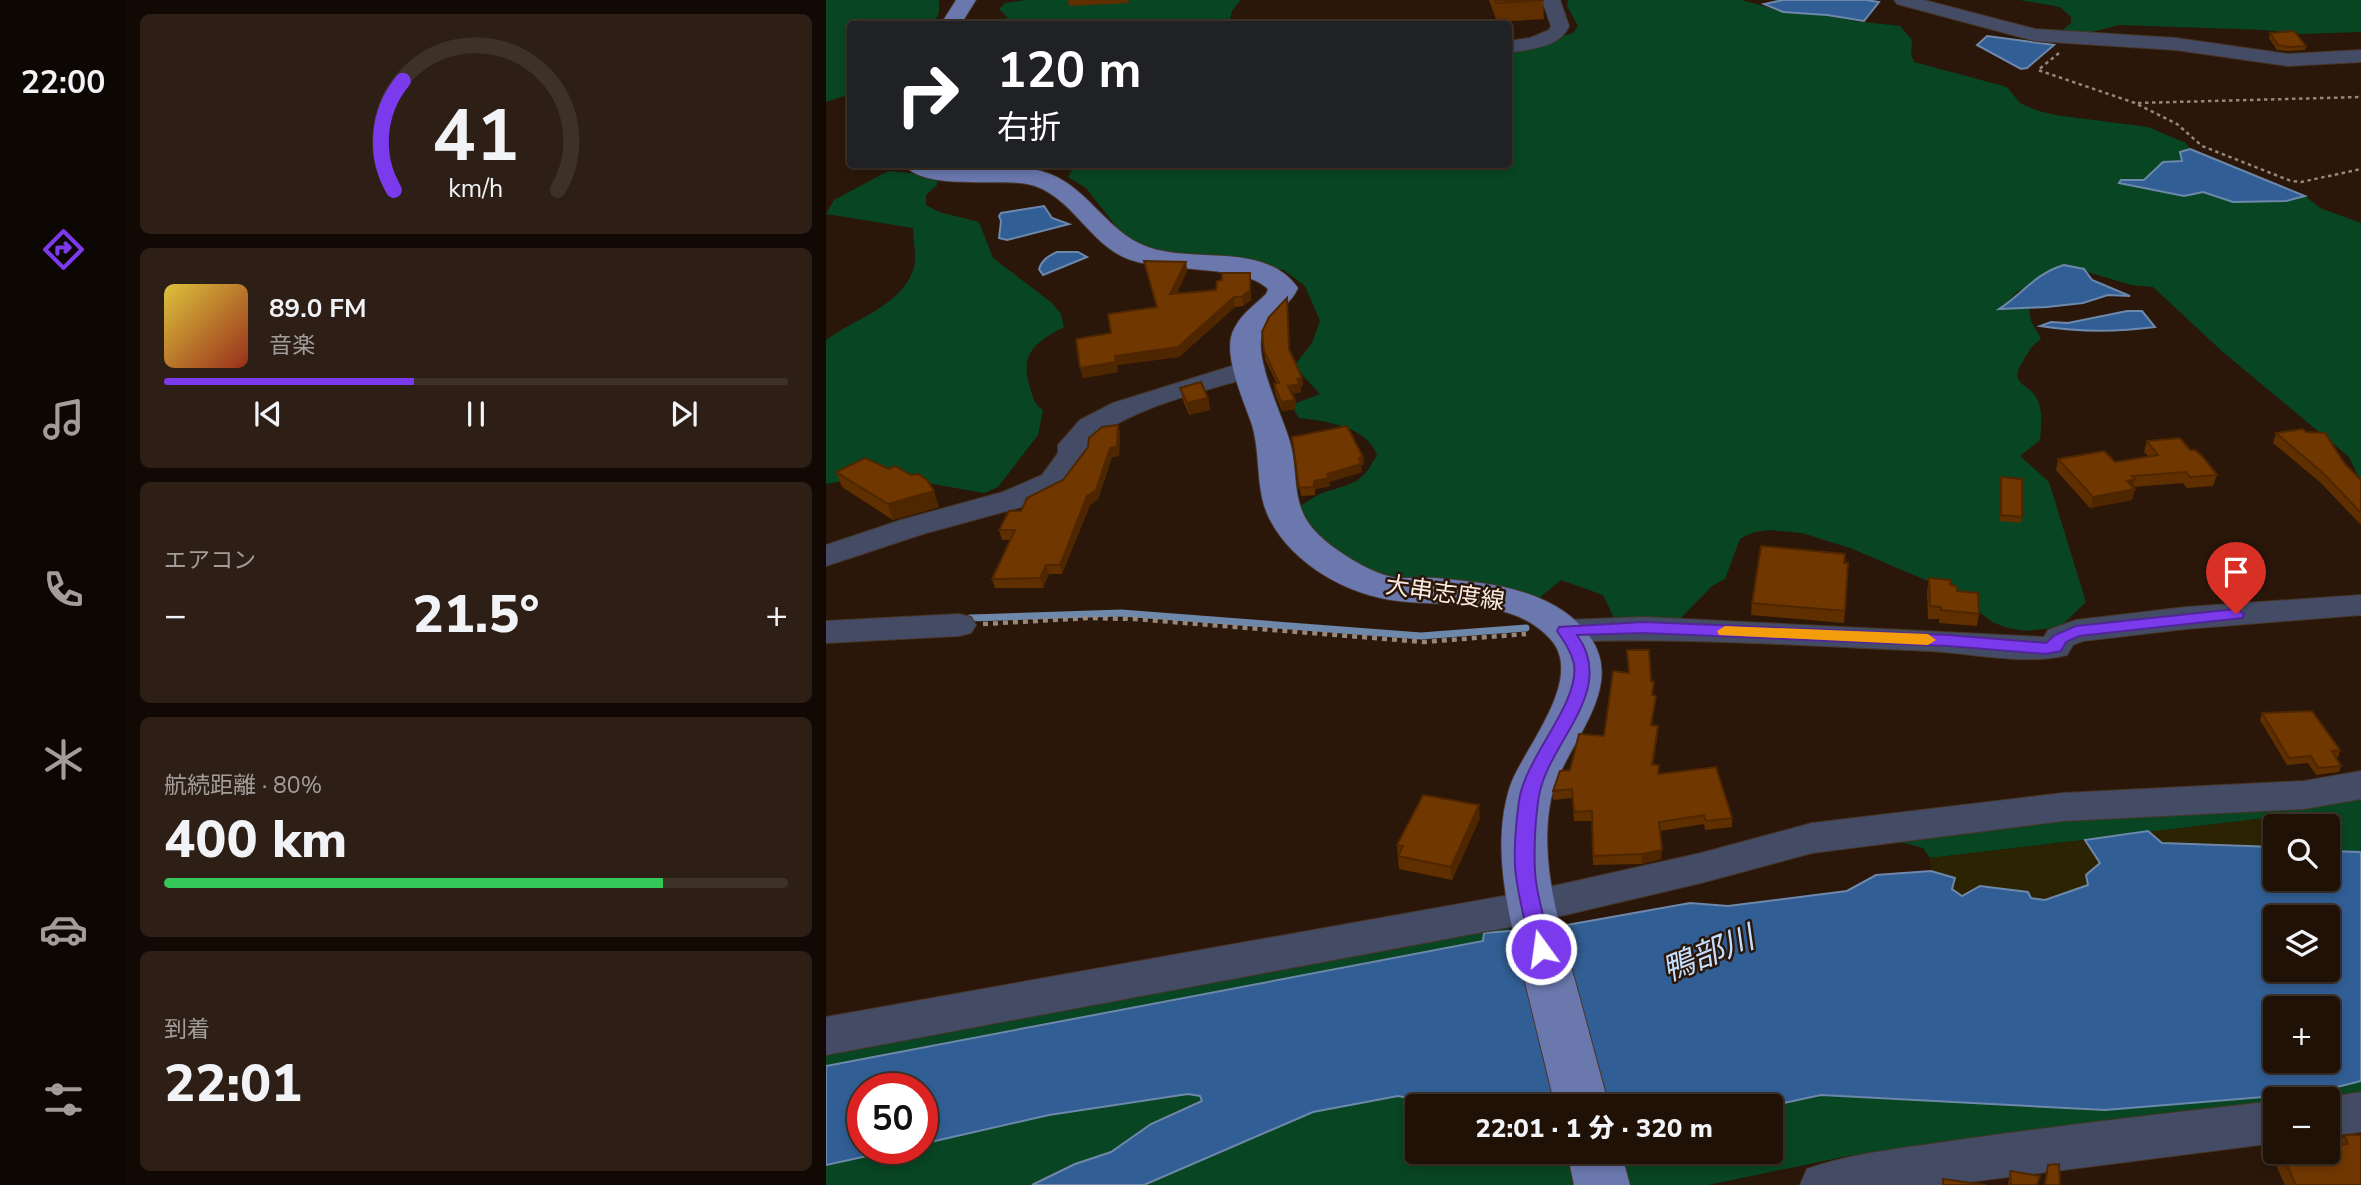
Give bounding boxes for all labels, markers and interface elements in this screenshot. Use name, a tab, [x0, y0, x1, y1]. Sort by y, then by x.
text: 120 m	[997, 37, 1141, 104]
icon: right	[882, 49, 973, 140]
text: 22:00	[21, 61, 105, 104]
text: 41	[432, 86, 520, 186]
text: 右折	[997, 106, 1061, 149]
text: km/h	[448, 172, 504, 206]
icon: directions	[39, 225, 88, 274]
text: 89.0 FM	[269, 291, 366, 326]
text: 音楽	[269, 330, 315, 361]
icon: music	[39, 395, 88, 444]
icon: previous	[249, 395, 287, 433]
icon: pause	[457, 395, 495, 433]
icon: next	[665, 395, 703, 433]
pin	[2206, 542, 2266, 614]
text: エアコン	[164, 545, 256, 576]
icon: arrive	[2217, 553, 2255, 591]
icon: phone	[39, 565, 88, 614]
street label: 大串志度線	[1383, 569, 1507, 617]
text: 21.5°	[412, 579, 540, 650]
text: −	[164, 590, 187, 641]
text: +	[765, 590, 788, 641]
icon: climate	[39, 735, 88, 784]
text: 航続距離 · 80%	[164, 770, 322, 801]
text: 400 km	[164, 804, 347, 875]
map controls	[2263, 814, 2340, 1164]
button: search	[2263, 814, 2340, 891]
icon: car	[39, 905, 88, 954]
button: layers	[2263, 905, 2340, 982]
position arrow	[1504, 912, 1578, 986]
water label: 鴨部川	[1655, 915, 1763, 992]
button: +	[2263, 996, 2340, 1073]
text: 到着	[164, 1014, 210, 1045]
text: 22:01	[164, 1048, 302, 1119]
speed limit sign: 50	[847, 1073, 938, 1164]
icon: filters	[39, 1075, 88, 1124]
button: −	[2263, 1087, 2340, 1164]
text: 22:01 · 1 分 · 320 m	[1475, 1111, 1713, 1146]

